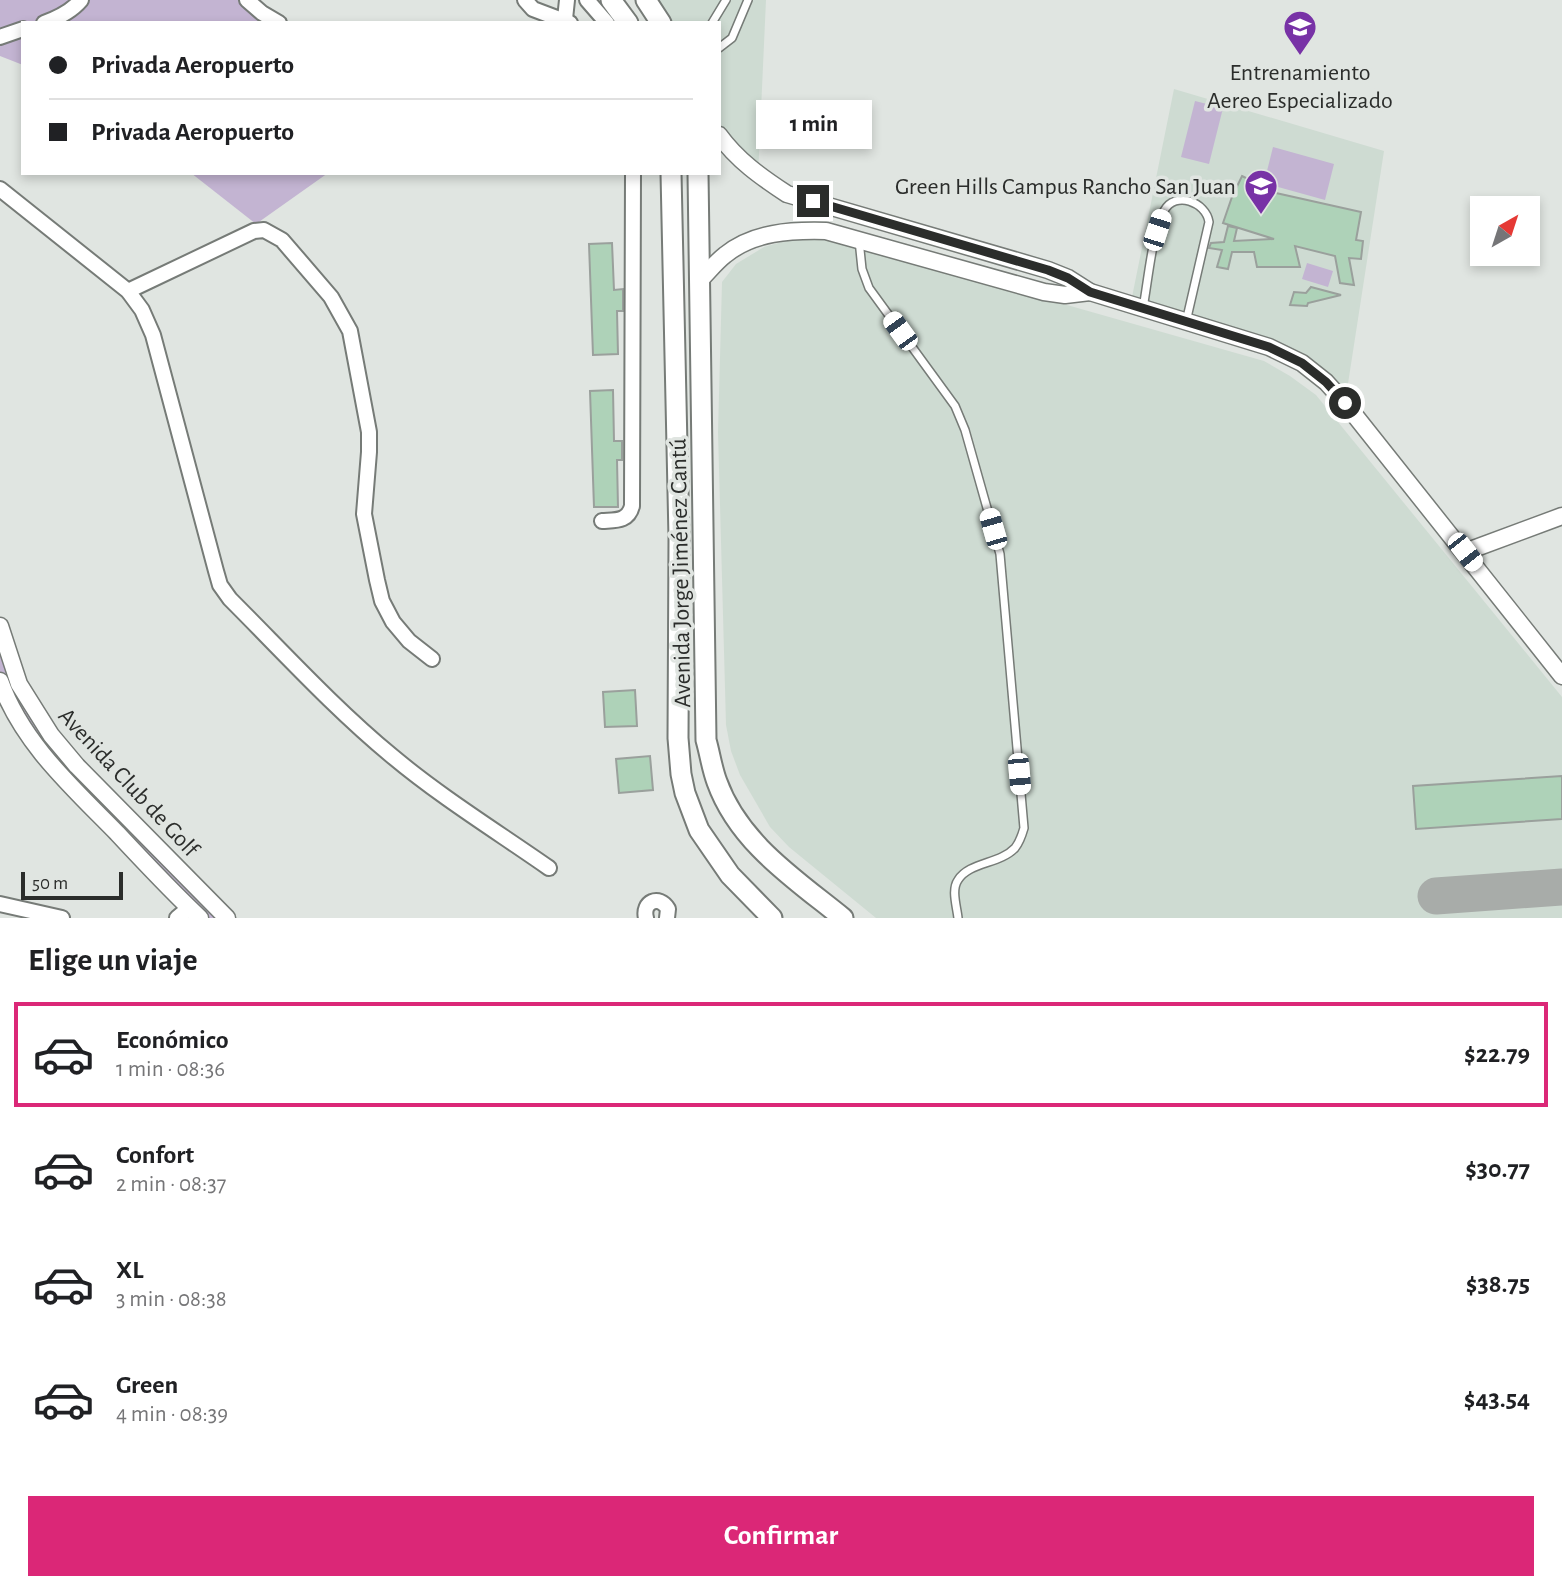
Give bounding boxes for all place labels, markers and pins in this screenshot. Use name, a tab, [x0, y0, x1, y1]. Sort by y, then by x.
school or university icon: Entrenamiento Aereo Especializado	[1281, 8, 1319, 57]
place label: Entrenamiento Aereo Especializado	[1207, 61, 1393, 113]
school or university icon: Green Hills Campus Rancho San Juan	[1242, 167, 1280, 216]
place label: Green Hills Campus Rancho San Juan	[895, 175, 1236, 199]

